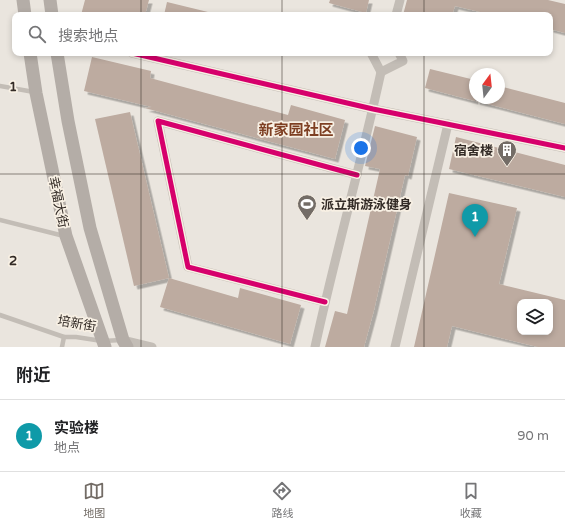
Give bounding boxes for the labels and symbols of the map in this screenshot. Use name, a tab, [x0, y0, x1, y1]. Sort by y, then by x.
north arrow	[469, 68, 505, 104]
text: 1	[9, 79, 17, 95]
district label: 新家园社区	[258, 121, 334, 139]
your location	[351, 138, 371, 158]
building icon: 宿舍楼	[496, 139, 518, 167]
place label: 宿舍楼	[454, 143, 493, 159]
street label: 幸福大街	[45, 175, 71, 229]
sports icon: 派立斯游泳健身	[296, 193, 318, 221]
place label: 派立斯游泳健身	[321, 197, 412, 213]
pin: 1	[462, 204, 488, 237]
text: 2	[9, 253, 17, 269]
street label: 培新街	[56, 313, 97, 335]

